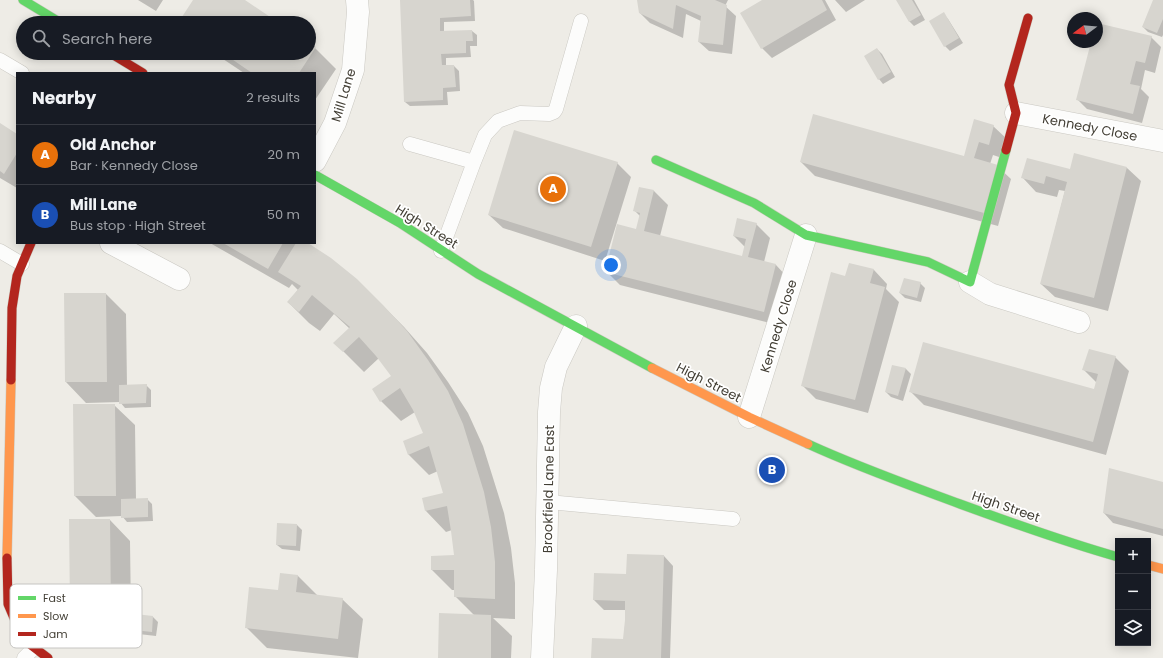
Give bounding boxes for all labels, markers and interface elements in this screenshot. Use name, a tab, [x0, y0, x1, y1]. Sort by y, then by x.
north arrow	[1067, 12, 1103, 48]
search box	[16, 16, 316, 60]
icon: search	[30, 27, 52, 49]
text: Search here	[62, 28, 152, 49]
street label: Mill Lane	[326, 66, 361, 124]
text: Nearby	[32, 86, 96, 110]
text: 2 results	[246, 88, 300, 107]
street label: Kennedy Close	[1041, 109, 1139, 146]
text: Old Anchor	[70, 134, 156, 155]
text: A	[40, 145, 50, 164]
text: 20 m	[267, 145, 300, 164]
text: Bar · Kennedy Close	[70, 156, 198, 175]
pin: A	[540, 174, 566, 204]
text: Mill Lane	[70, 194, 137, 215]
street label: High Street	[392, 200, 462, 253]
text: B	[41, 205, 49, 224]
text: 50 m	[267, 205, 300, 224]
text: Bus stop · High Street	[70, 216, 206, 235]
your location	[601, 255, 621, 275]
street label: Kennedy Close	[755, 277, 802, 375]
street label: High Street	[673, 358, 745, 407]
street label: Brookfield Lane East	[538, 424, 559, 553]
pin: B	[759, 455, 785, 485]
street label: High Street	[969, 486, 1043, 527]
map controls	[1115, 538, 1151, 646]
button: +	[1115, 538, 1151, 574]
button: −	[1115, 574, 1151, 610]
legend	[10, 584, 142, 648]
text: Fast	[43, 590, 66, 606]
text: Slow	[43, 608, 68, 624]
button: layers	[1115, 610, 1151, 646]
text: Jam	[43, 626, 68, 642]

